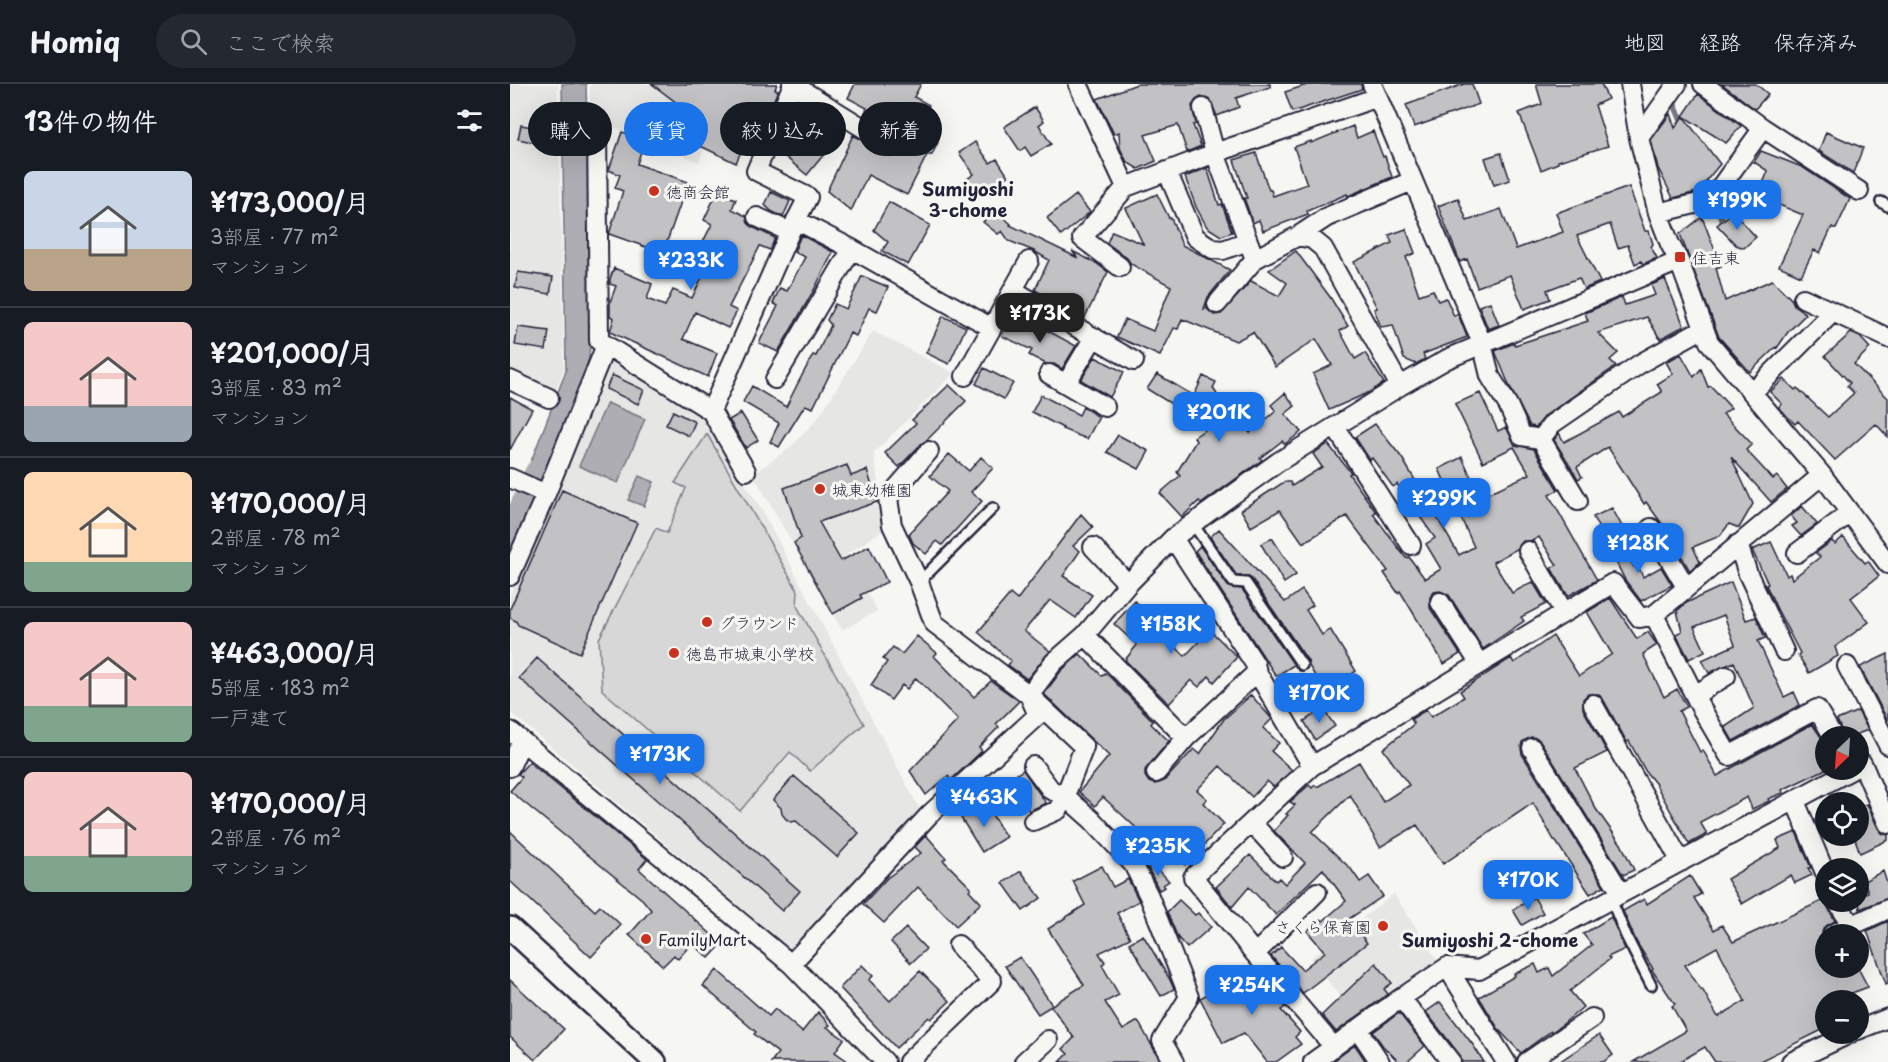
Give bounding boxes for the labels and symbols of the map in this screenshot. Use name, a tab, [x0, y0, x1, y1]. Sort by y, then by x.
district label: Sumiyoshi 3-chome	[922, 175, 1014, 223]
place label: 徳商会館	[666, 179, 730, 203]
pin: ¥199K	[1695, 180, 1779, 231]
marker: 徳商会館	[647, 184, 661, 198]
pin: ¥233K	[649, 240, 733, 291]
place label: 住吉東	[1692, 245, 1740, 269]
marker: 住吉東	[1673, 250, 1687, 264]
pin: ¥173K	[998, 293, 1082, 344]
pin: ¥201K	[1177, 392, 1261, 443]
place label: 城東幼稚園	[832, 477, 912, 501]
pin: ¥299K	[1402, 478, 1486, 529]
marker: 城東幼稚園	[813, 482, 827, 496]
pin: ¥128K	[1596, 523, 1680, 574]
pin: ¥158K	[1129, 604, 1213, 655]
place label: グラウンド	[719, 610, 799, 634]
marker: グラウンド	[700, 615, 714, 629]
place label: 徳島市城東小学校	[686, 641, 814, 665]
marker: 徳島市城東小学校	[667, 646, 681, 660]
pin: ¥170K	[1277, 673, 1361, 724]
north arrow	[1815, 726, 1869, 780]
pin: ¥173K	[618, 734, 702, 785]
pin: ¥463K	[942, 777, 1026, 828]
pin: ¥235K	[1116, 826, 1200, 877]
pin: ¥170K	[1486, 860, 1570, 911]
place label: さくら保育園	[1275, 914, 1371, 938]
marker: さくら保育園	[1376, 919, 1390, 933]
district label: Sumiyoshi 2-chome	[1402, 926, 1578, 953]
place label: FamilyMart	[658, 927, 747, 951]
marker: FamilyMart	[639, 932, 653, 946]
pin: ¥254K	[1210, 965, 1294, 1016]

